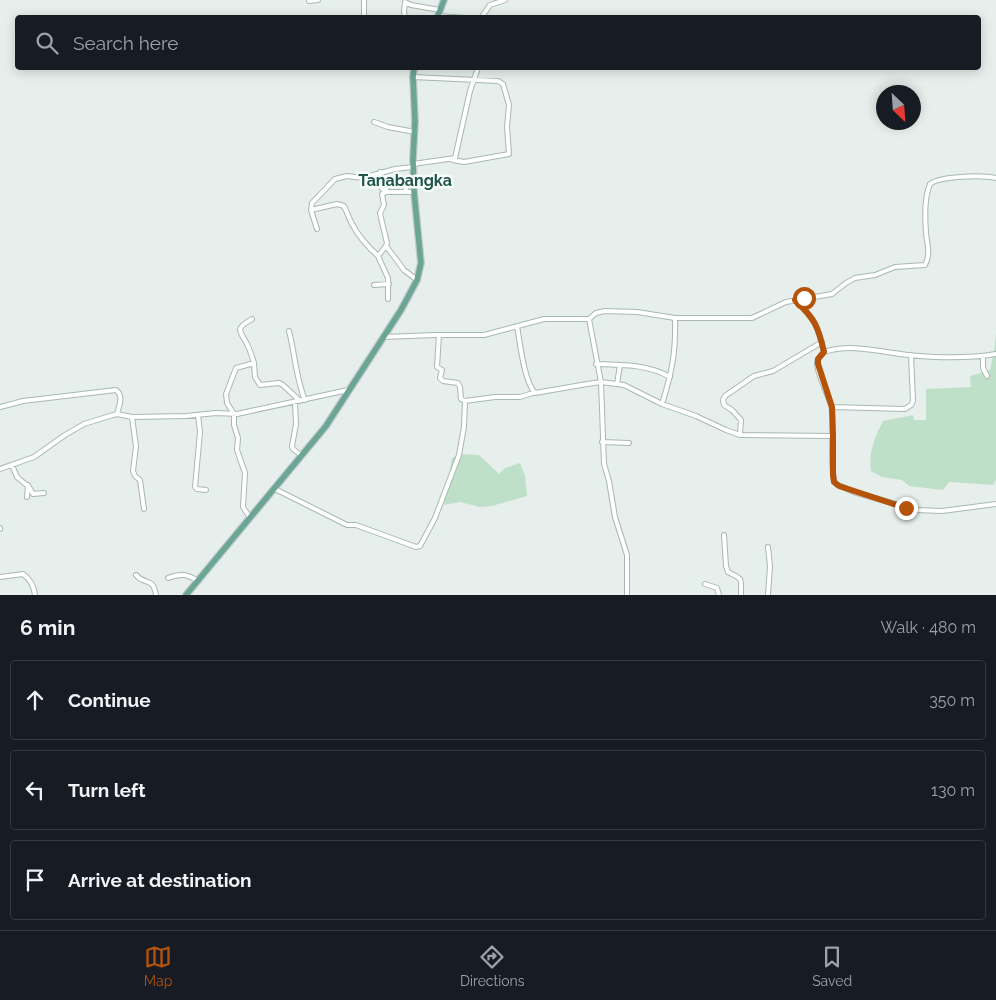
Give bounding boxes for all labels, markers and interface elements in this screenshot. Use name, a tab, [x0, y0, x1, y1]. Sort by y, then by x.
search box	[15, 15, 981, 70]
icon: search	[33, 29, 61, 57]
text: Search here	[73, 32, 179, 54]
north arrow	[876, 85, 921, 130]
district label: Tanabangka	[358, 171, 452, 190]
route start	[793, 287, 816, 310]
route end	[895, 497, 918, 520]
text: 6 min	[20, 615, 75, 640]
text: Walk · 480 m	[881, 618, 976, 637]
icon: ahead	[21, 686, 49, 714]
text: Continue	[68, 689, 151, 711]
text: 350 m	[929, 691, 975, 710]
icon: left	[21, 776, 49, 804]
text: Turn left	[68, 779, 145, 801]
text: 130 m	[931, 781, 975, 800]
icon: arrive	[21, 866, 49, 894]
text: Arrive at destination	[68, 869, 252, 891]
tab: Map	[144, 943, 172, 989]
tab: Directions	[460, 943, 525, 989]
tab: Saved	[812, 943, 852, 989]

